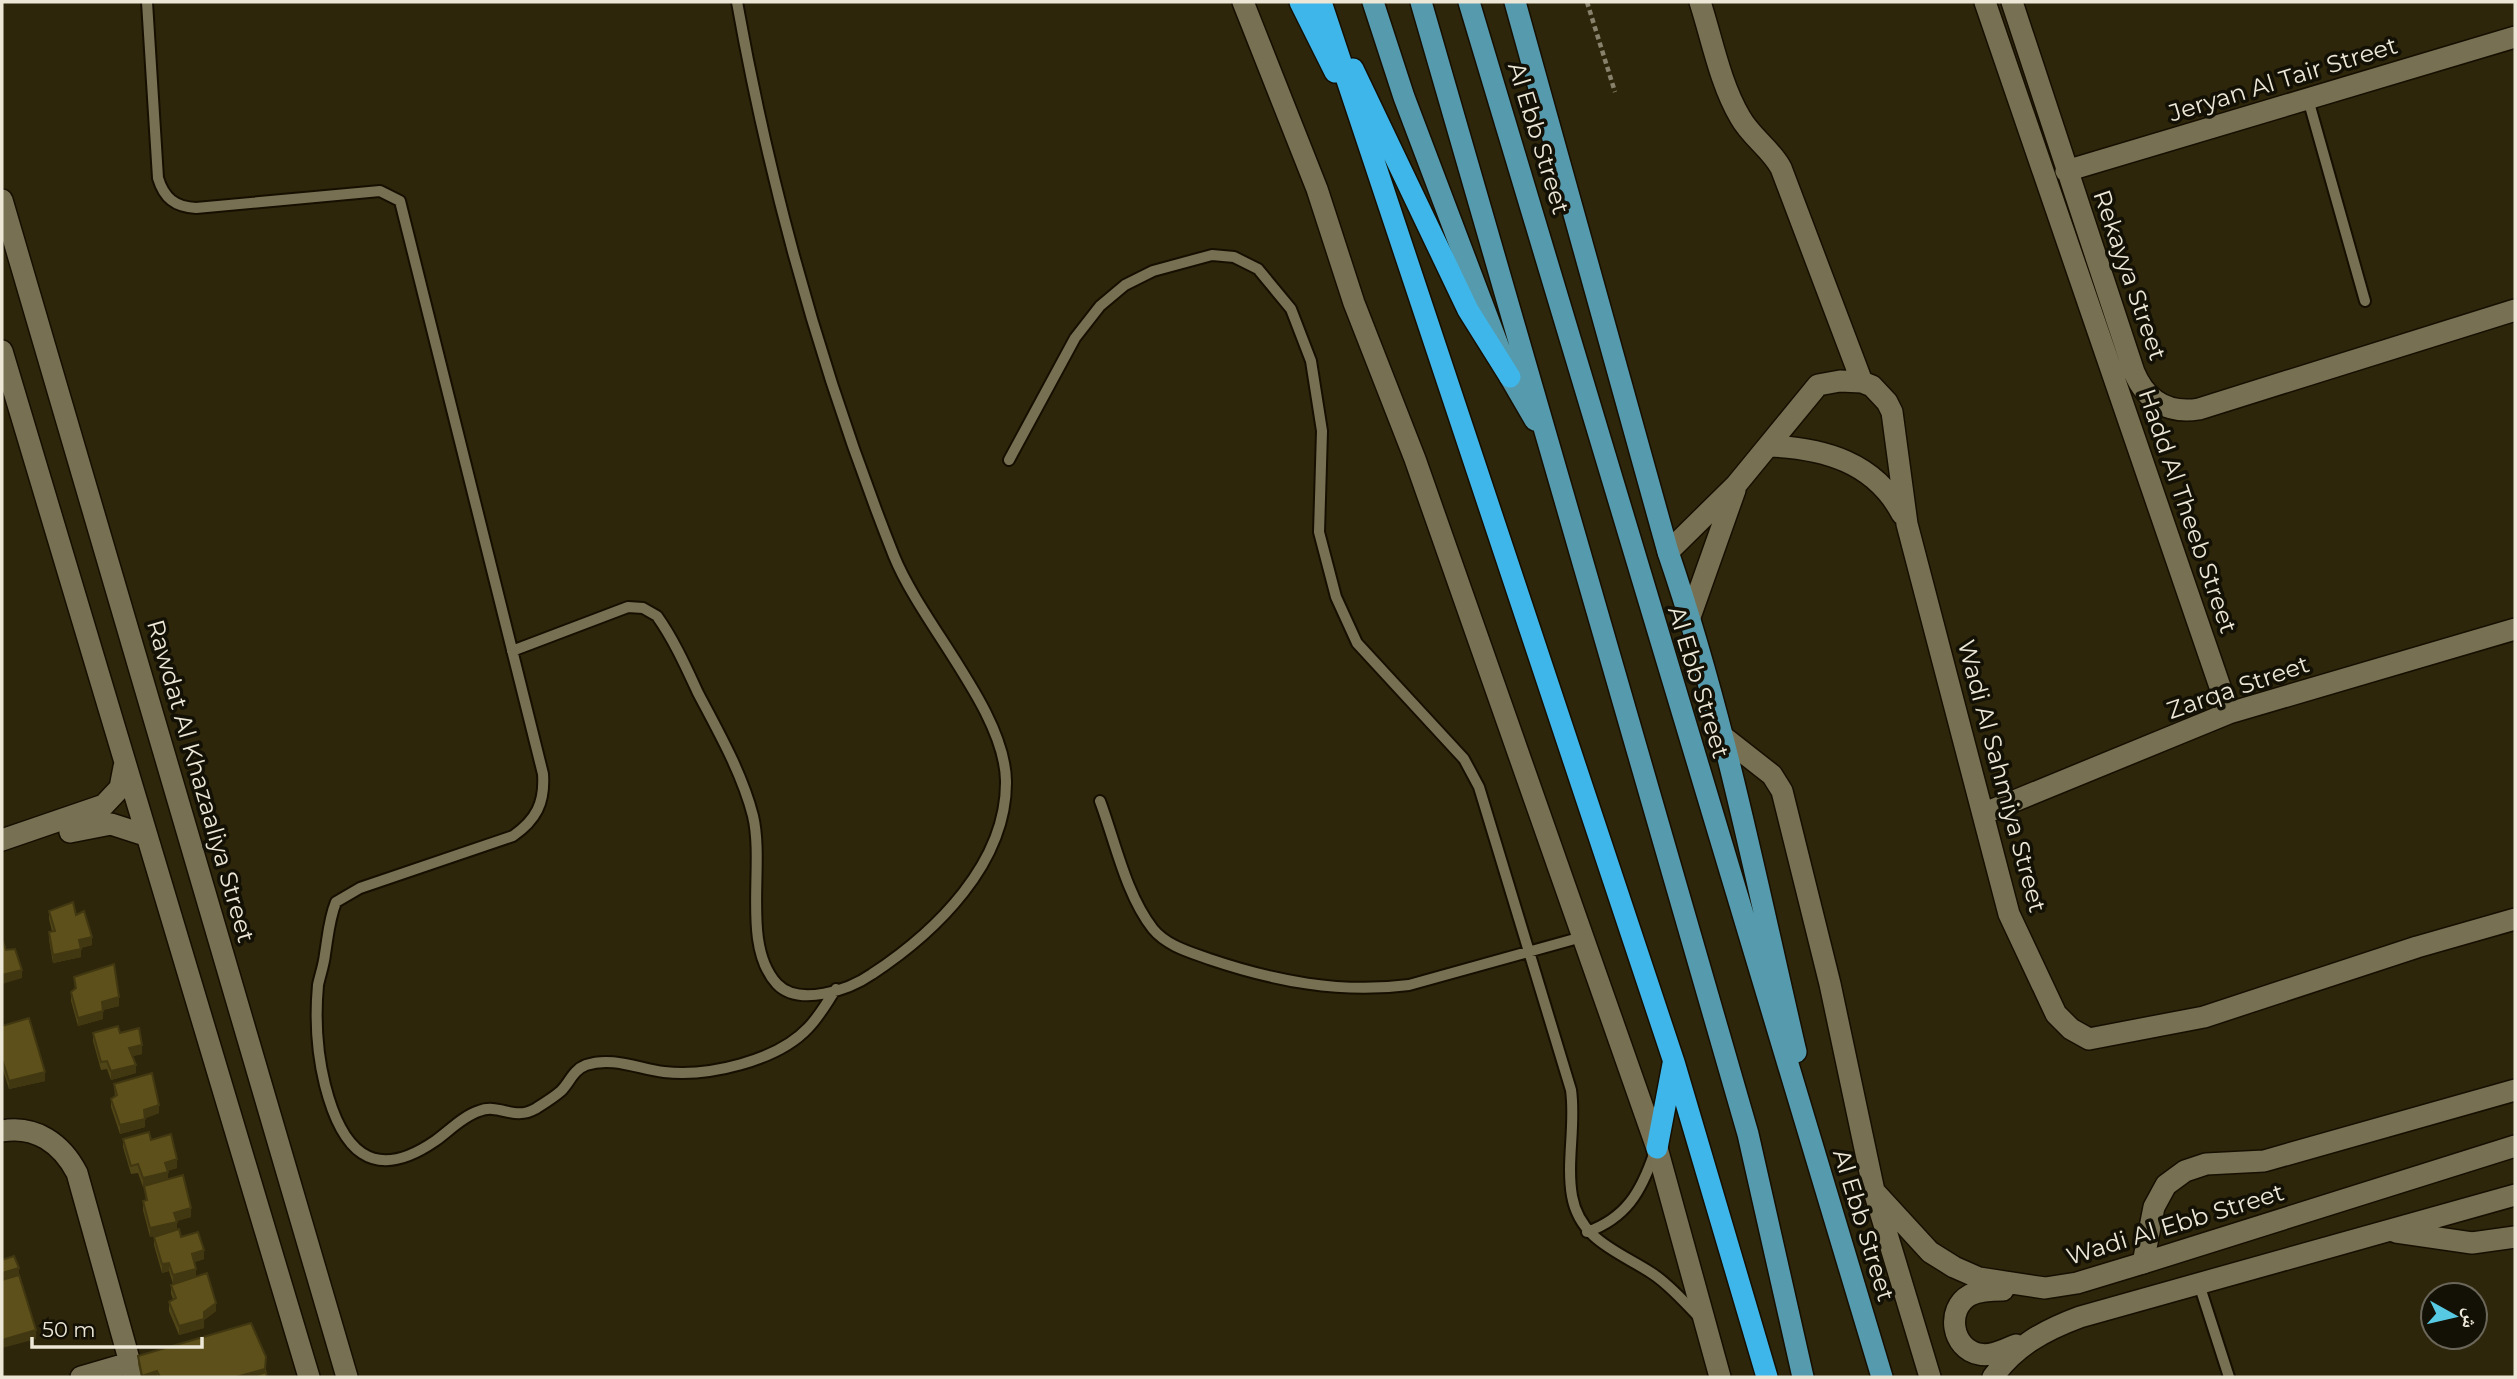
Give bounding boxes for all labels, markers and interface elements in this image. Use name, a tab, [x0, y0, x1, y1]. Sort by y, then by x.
street label: Jeryan Al Tair Street	[2164, 30, 2401, 128]
street label: Al Ebb Street	[1502, 58, 1576, 218]
street label: Rekayya Street	[2087, 186, 2173, 364]
street label: Hadd Al Theeb Street	[2133, 385, 2244, 637]
street label: Al Ebb Street	[1662, 602, 1736, 762]
street label: Rawdat Al Khazaaliya Street	[141, 616, 261, 946]
street label: Wadi Al Sahmiya Street	[1952, 637, 2052, 916]
street label: Zarqa Street	[2163, 649, 2313, 725]
street label: Al Ebb Street	[1827, 1145, 1901, 1305]
street label: Wadi Al Ebb Street	[2063, 1177, 2288, 1271]
north arrow	[2419, 1281, 2489, 1351]
scale bar	[32, 1306, 201, 1350]
text: ش	[2458, 1307, 2483, 1330]
text: 50 m	[42, 1317, 96, 1342]

